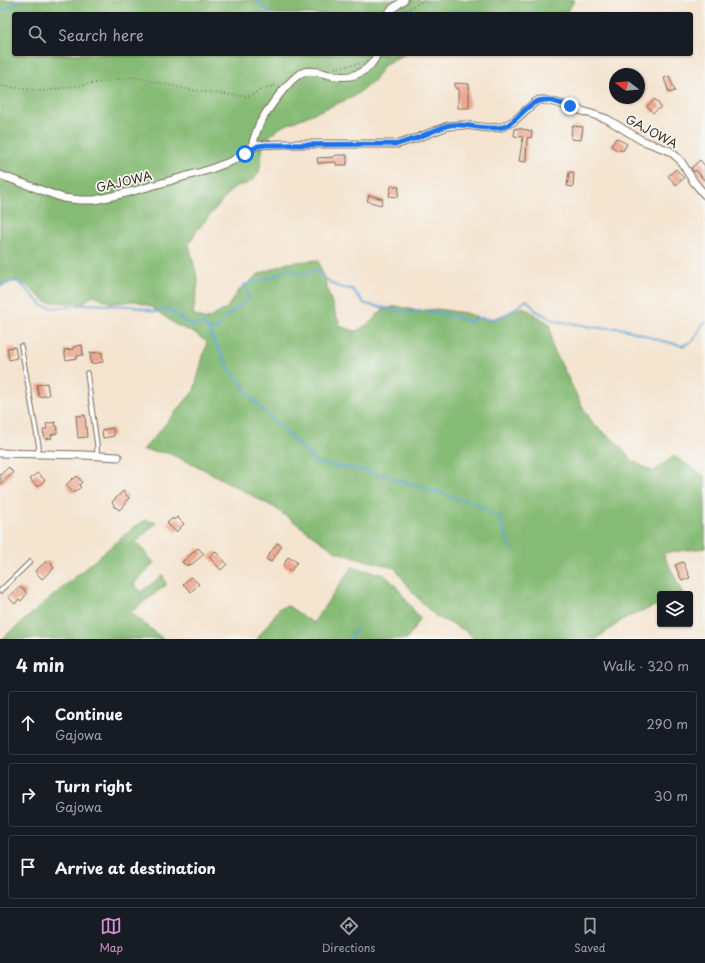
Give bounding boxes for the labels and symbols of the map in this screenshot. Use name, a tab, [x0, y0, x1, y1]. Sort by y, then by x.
north arrow	[609, 68, 645, 104]
route end	[561, 97, 579, 115]
street label: GAJOWA	[623, 110, 681, 152]
route start	[236, 145, 254, 163]
street label: GAJOWA	[94, 166, 154, 196]

